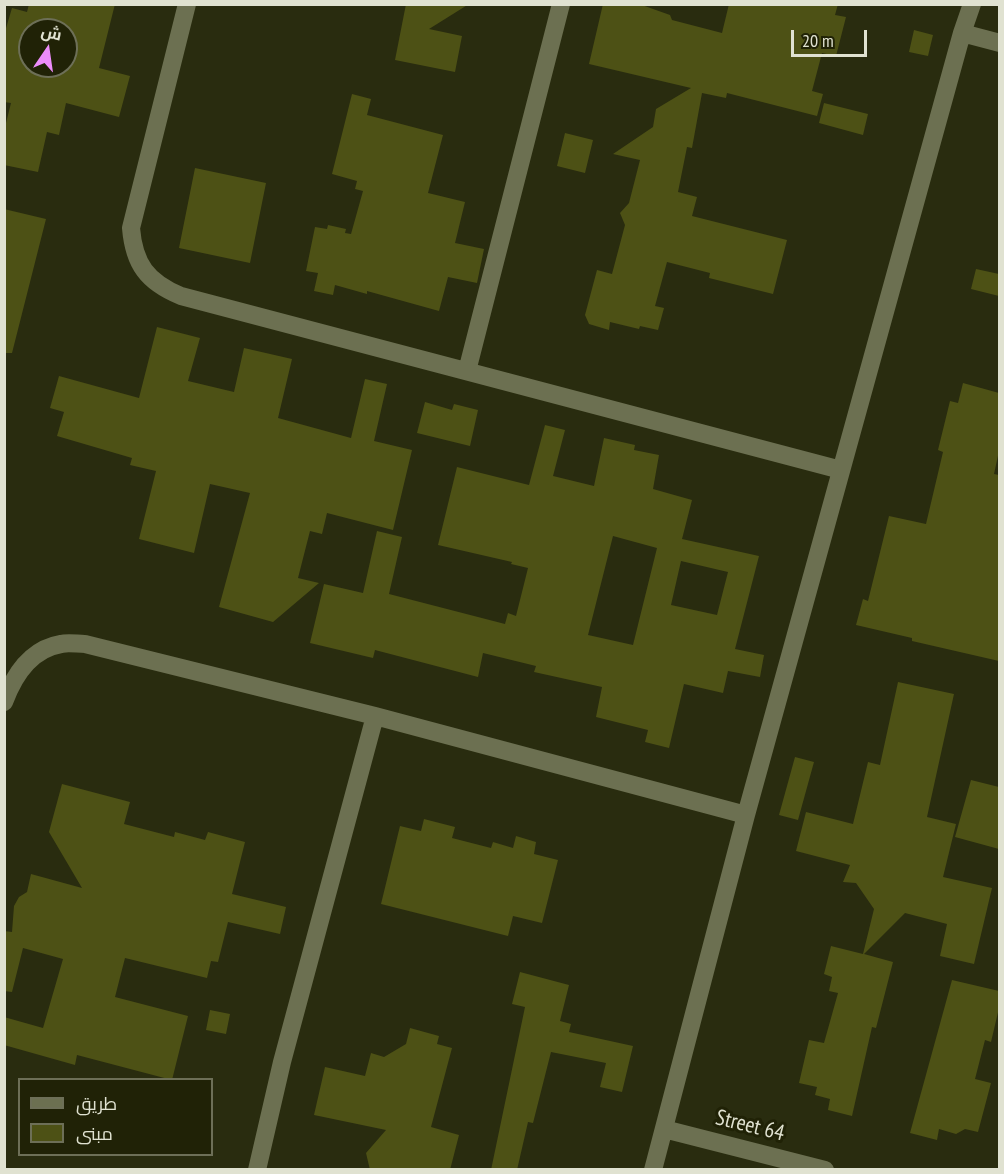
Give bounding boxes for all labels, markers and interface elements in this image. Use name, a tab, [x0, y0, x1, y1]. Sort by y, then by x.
north arrow	[18, 18, 78, 78]
scale bar	[794, 18, 870, 56]
text: ش	[39, 20, 64, 44]
text: 20 m	[802, 29, 834, 52]
legend	[18, 1078, 213, 1156]
text: طريق	[76, 1092, 117, 1115]
street label: Street 64	[713, 1105, 787, 1147]
text: مبنى	[76, 1122, 113, 1145]

